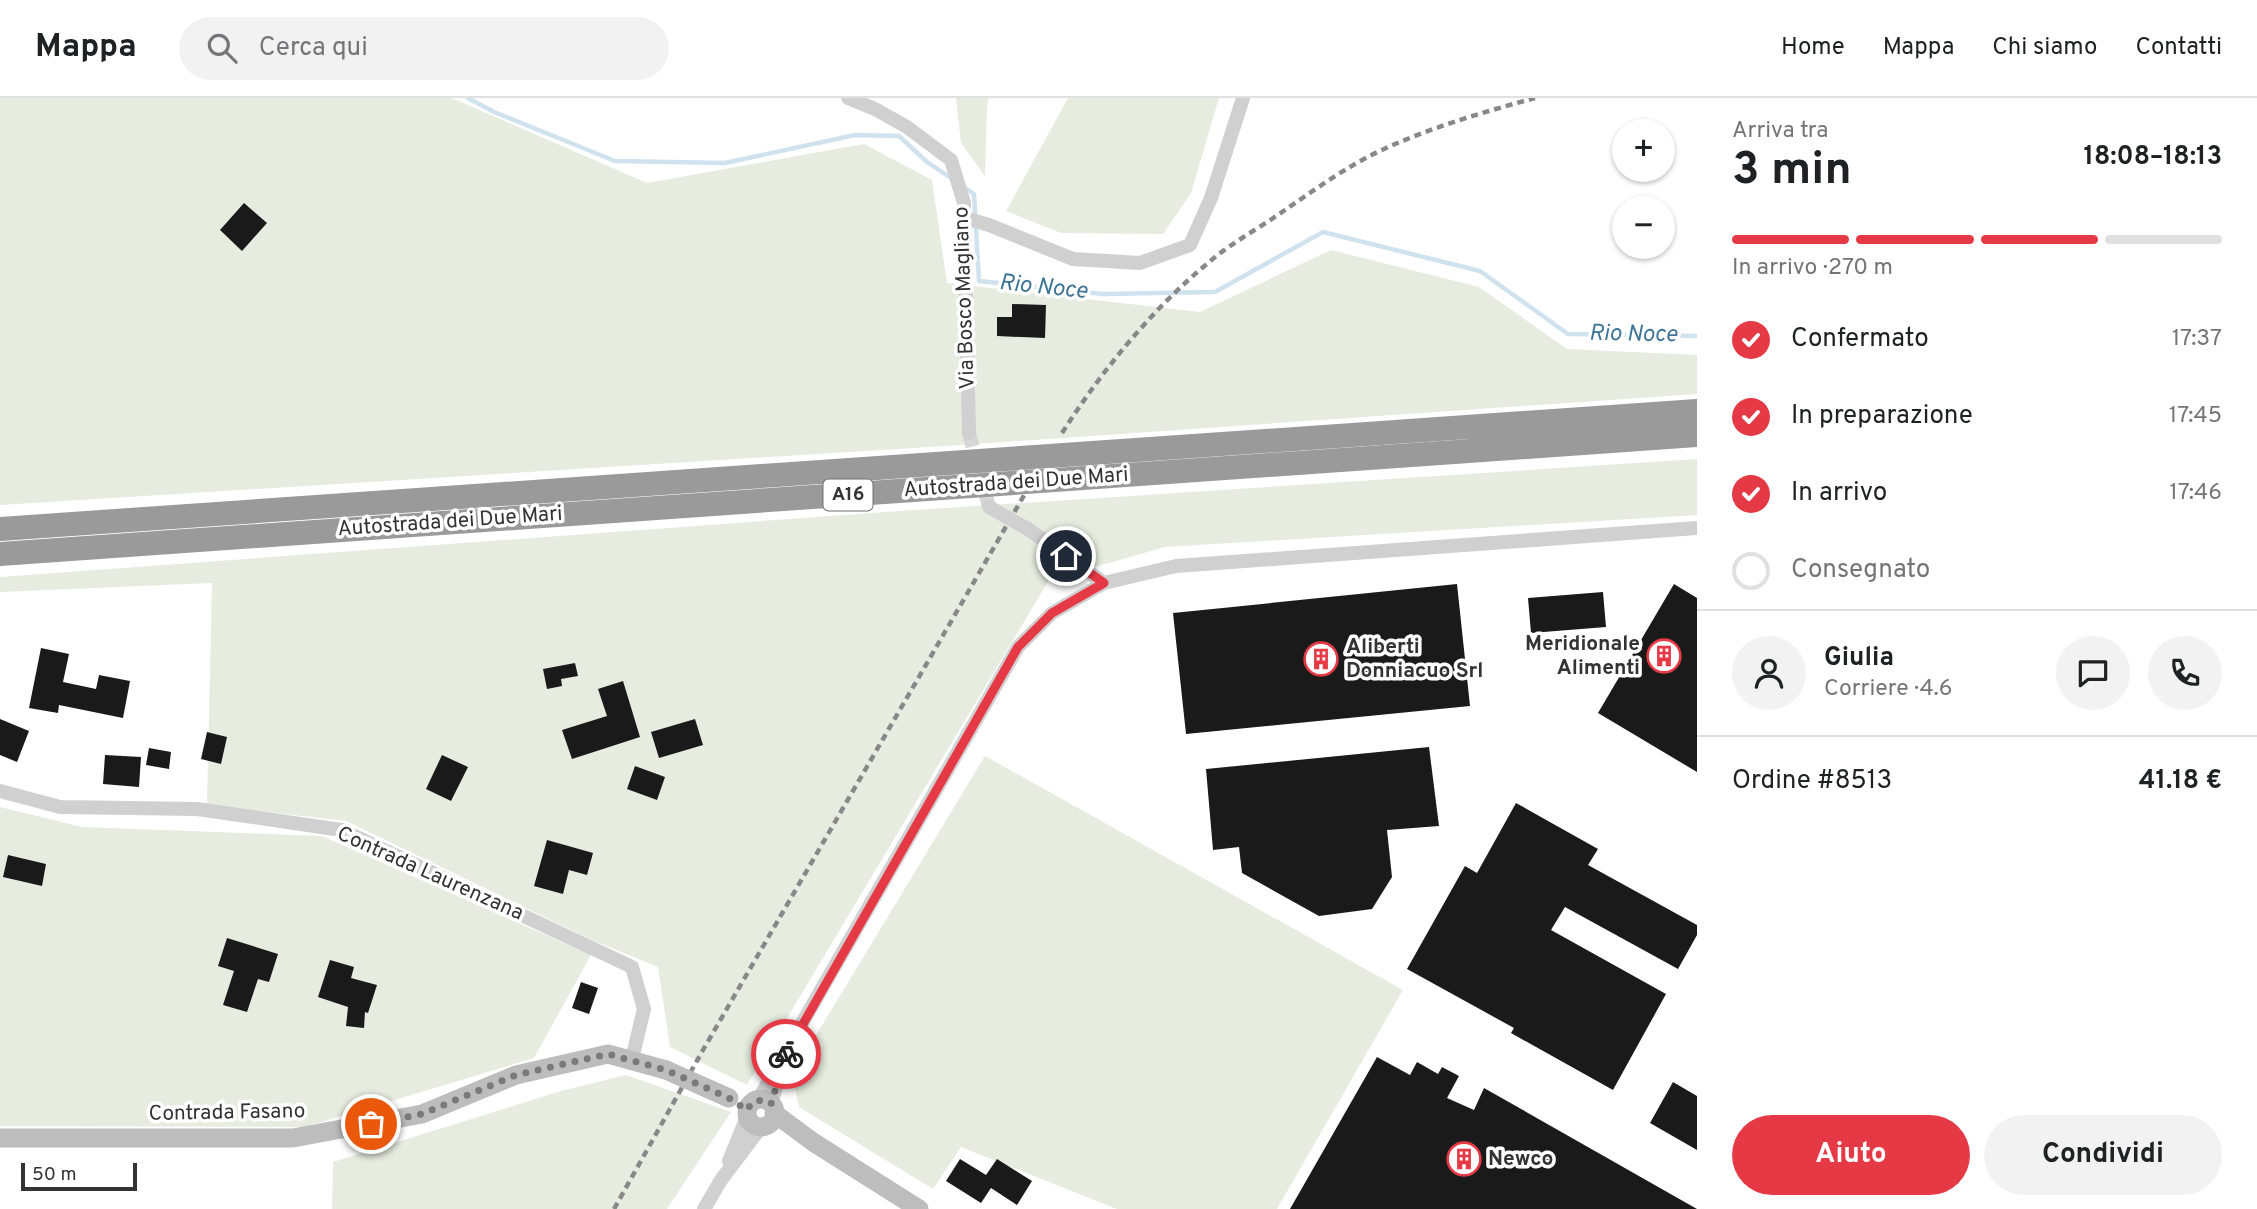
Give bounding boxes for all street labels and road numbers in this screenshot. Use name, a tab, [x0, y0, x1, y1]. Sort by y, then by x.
street label: Via Bosco Magliano	[948, 206, 982, 390]
street label: Autostrada dei Due Mari	[903, 462, 1129, 504]
road number: A16	[824, 480, 872, 510]
street label: Autostrada dei Due Mari	[337, 501, 563, 543]
street label: Contrada Laurenzana	[332, 821, 528, 927]
street label: Contrada Fasano	[148, 1098, 306, 1128]

